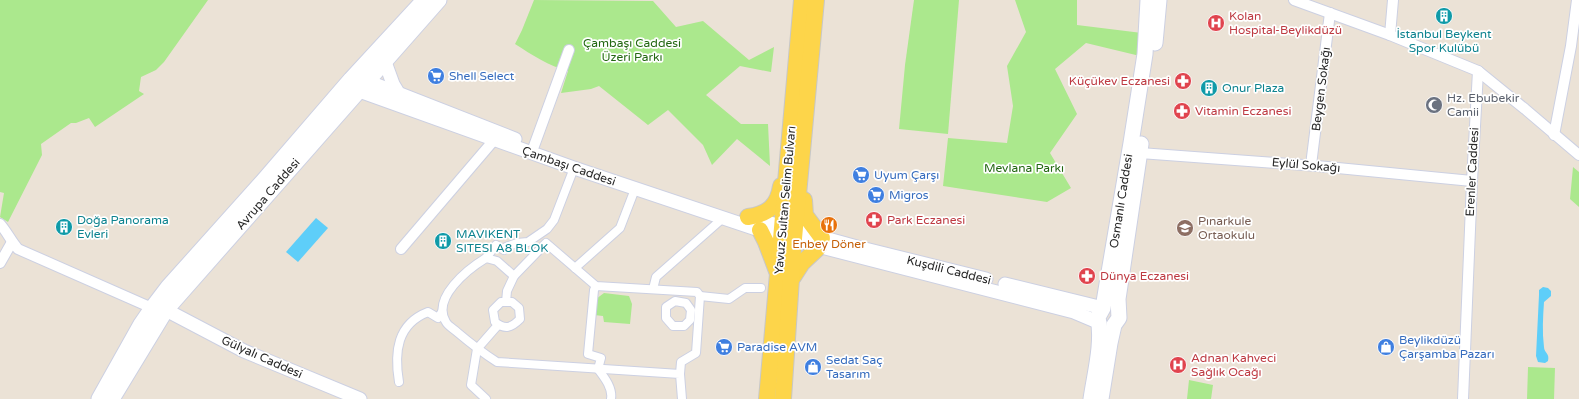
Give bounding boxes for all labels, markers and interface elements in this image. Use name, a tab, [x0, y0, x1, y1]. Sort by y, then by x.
building icon: İstanbul Beykent Spor Kulübü	[1434, 6, 1454, 26]
place label: Kolan Hospital-Beylikdüzü	[1229, 9, 1342, 37]
hospital icon: Kolan Hospital-Beylikdüzü	[1206, 13, 1226, 33]
place label: İstanbul Beykent Spor Kulübü	[1396, 27, 1492, 55]
park label: Çambaşı Caddesi Üzeri Parkı	[583, 36, 681, 64]
street label: Beygen Sokağı	[1309, 46, 1333, 132]
supermarket icon: Shell Select	[426, 66, 446, 86]
place label: Shell Select	[449, 69, 515, 83]
pharmacy icon: Küçükev Eczanesi	[1173, 71, 1193, 91]
place label: Küçükev Eczanesi	[1069, 74, 1170, 88]
building icon: Onur Plaza	[1199, 78, 1219, 98]
place label: Onur Plaza	[1222, 81, 1284, 95]
place label: Hz. Ebubekir Camii	[1447, 91, 1520, 119]
mosque icon: Hz. Ebubekir Camii	[1424, 95, 1444, 115]
pharmacy icon: Vitamin Eczanesi	[1172, 101, 1192, 121]
place label: Vitamin Eczanesi	[1195, 104, 1291, 118]
street label: Yavuz Sultan Selim Bulvarı	[772, 125, 798, 275]
street label: Erenler Caddesi	[1463, 127, 1481, 217]
street label: Çambaşı Caddesi	[520, 143, 618, 189]
street label: Osmanlı Caddesi	[1107, 153, 1135, 249]
street label: Avrupa Caddesi	[233, 155, 303, 233]
street label: Eylül Sokağı	[1271, 155, 1341, 175]
park label: Mevlana Parkı	[984, 161, 1064, 175]
supermarket icon: Uyum Çarşı	[851, 165, 871, 185]
place label: Uyum Çarşı	[874, 168, 939, 182]
supermarket icon: Migros	[866, 185, 886, 205]
place label: Migros	[889, 188, 929, 202]
pharmacy icon: Park Eczanesi	[864, 210, 884, 230]
place label: Doğa Panorama Evleri	[77, 213, 169, 241]
place label: Park Eczanesi	[887, 213, 965, 227]
place label: Pınarkule Ortaokulu	[1198, 214, 1255, 242]
restaurant icon: Enbey Döner	[819, 215, 839, 235]
building icon: Doğa Panorama Evleri	[54, 217, 74, 237]
school or university icon: Pınarkule Ortaokulu	[1175, 218, 1195, 238]
place label: MAVIKENT SITESI A8 BLOK	[456, 227, 548, 255]
building icon: MAVIKENT SITESI A8 BLOK	[433, 231, 453, 251]
place label: Enbey Döner	[792, 237, 866, 251]
street label: Kuşdili Caddesi	[905, 253, 993, 287]
pharmacy icon: Dünya Eczanesi	[1077, 266, 1097, 286]
place label: Dünya Eczanesi	[1100, 269, 1189, 283]
street label: Gülyalı Caddesi	[219, 333, 305, 381]
place label: Beylikdüzü Çarşamba Pazarı	[1399, 333, 1494, 361]
supermarket icon: Paradise AVM	[714, 337, 734, 357]
shop icon: Beylikdüzü Çarşamba Pazarı	[1376, 337, 1396, 357]
place label: Paradise AVM	[737, 340, 817, 354]
place label: Adnan Kahveci Sağlık Ocağı	[1191, 351, 1276, 379]
place label: Sedat Saç Tasarım	[826, 353, 883, 381]
hospital icon: Adnan Kahveci Sağlık Ocağı	[1168, 355, 1188, 375]
shop icon: Sedat Saç Tasarım	[803, 357, 823, 377]

